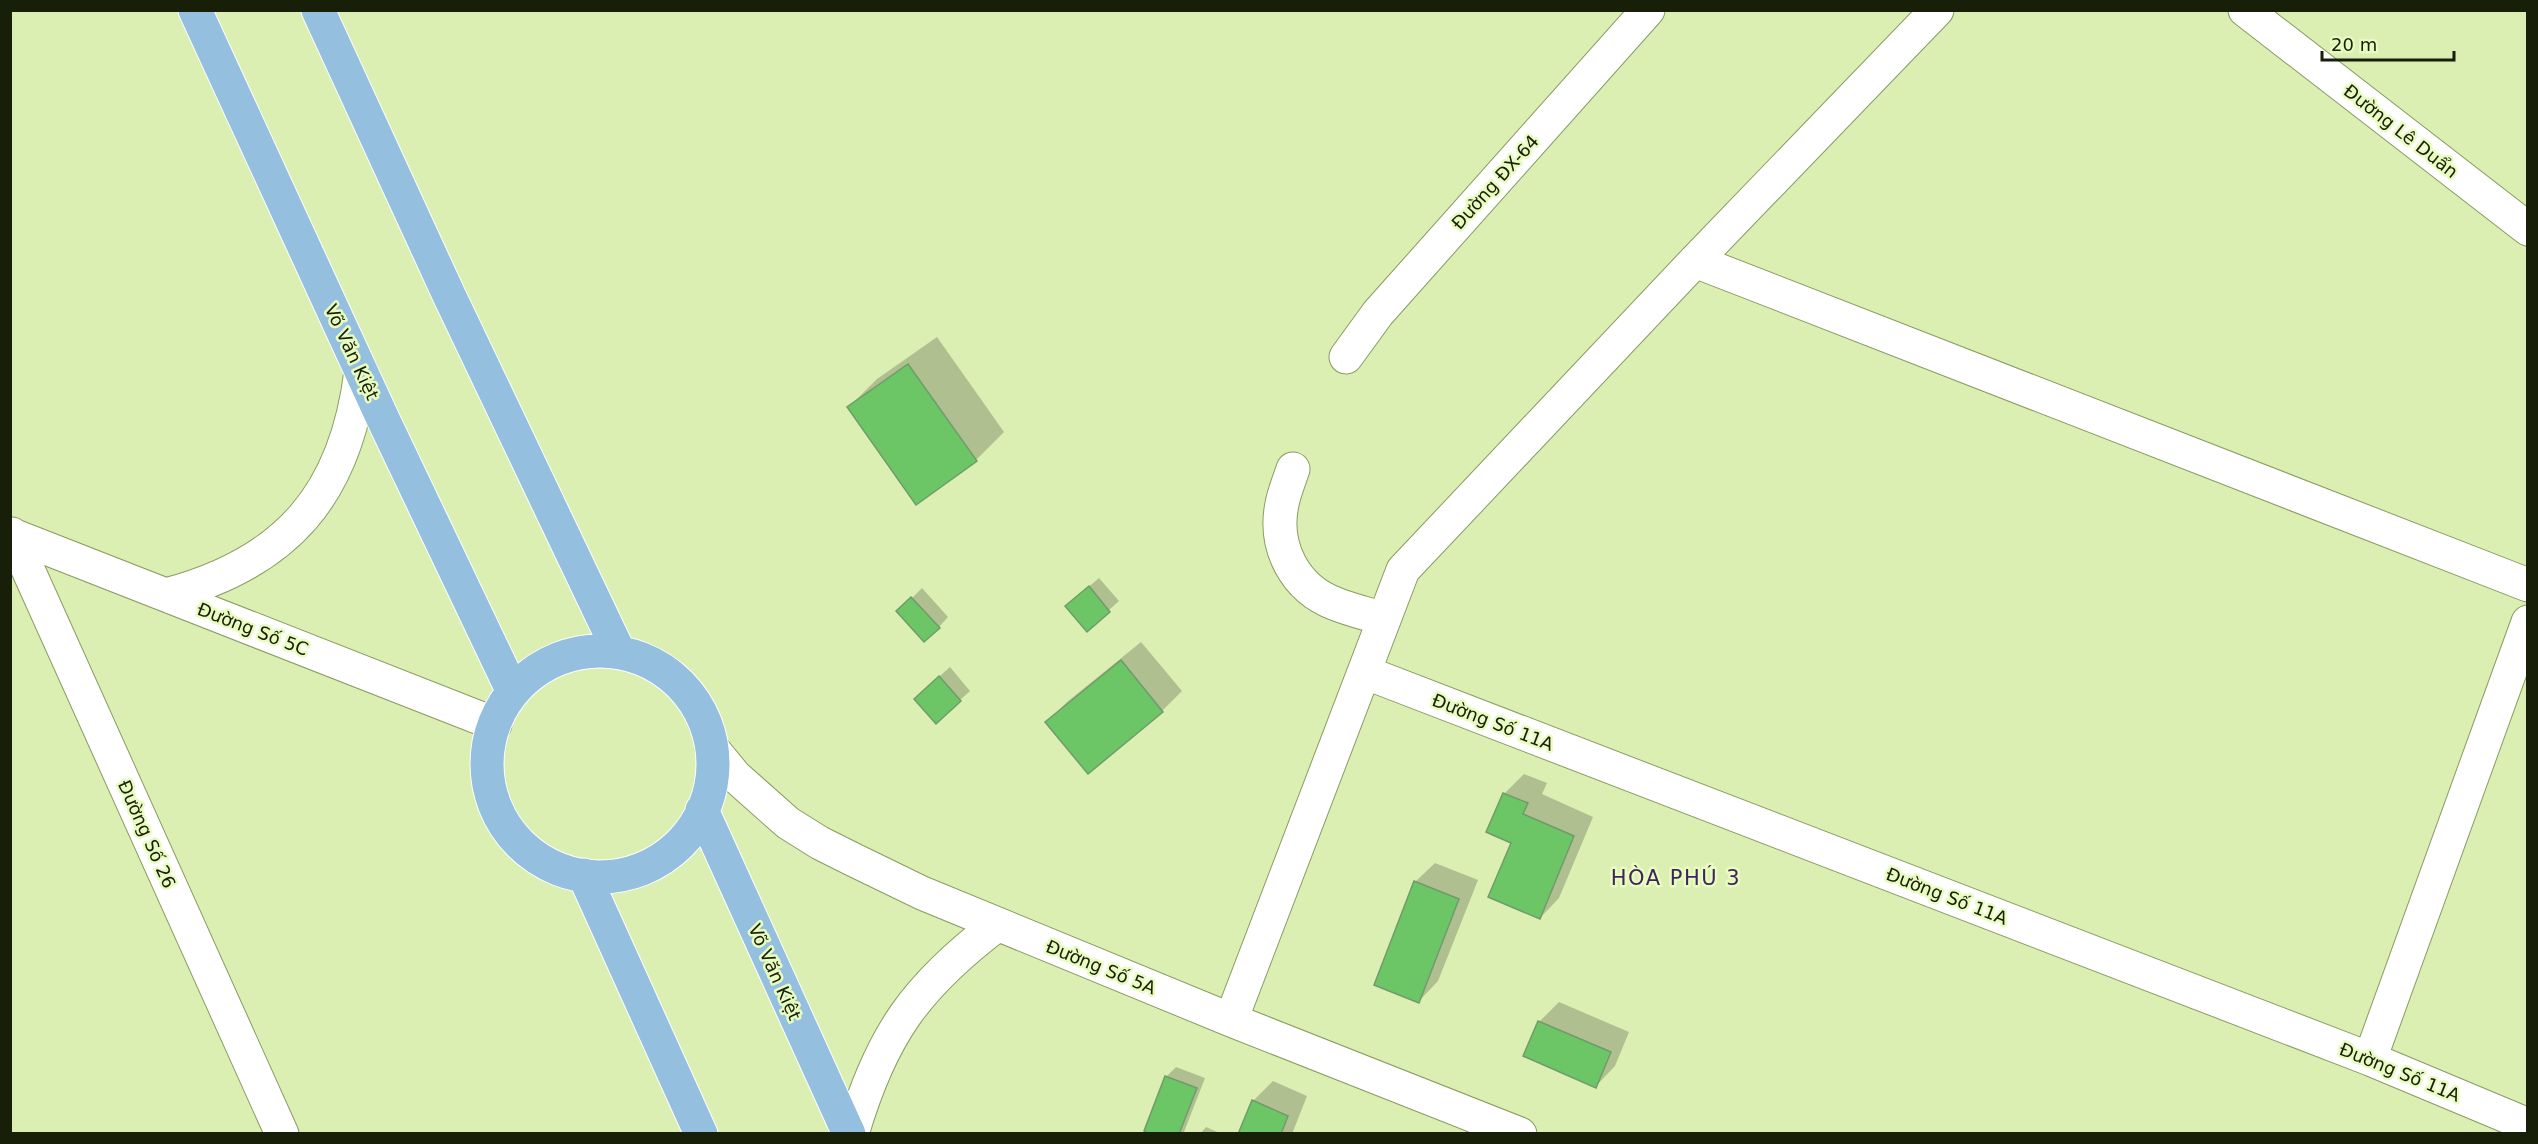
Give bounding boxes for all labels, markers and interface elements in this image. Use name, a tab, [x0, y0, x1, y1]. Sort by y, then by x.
scale bar	[2322, 24, 2454, 62]
text: 20 m	[2331, 34, 2377, 55]
street label: Đường Lê Duẩn	[2340, 80, 2462, 182]
street label: Đường ĐX-64	[1447, 130, 1543, 234]
street label: Võ Văn Kiệt	[321, 301, 383, 403]
street label: Đường Số 5C	[195, 598, 311, 660]
street label: Đường Số 11A	[1429, 689, 1557, 755]
street label: Đường Số 26	[114, 777, 180, 891]
street label: Đường Số 11A	[1883, 863, 2011, 929]
district label: HÒA PHÚ 3	[1611, 865, 1741, 890]
street label: Võ Văn Kiệt	[744, 921, 806, 1023]
street label: Đường Số 5A	[1043, 935, 1160, 999]
street label: Đường Số 11A	[2337, 1038, 2464, 1106]

